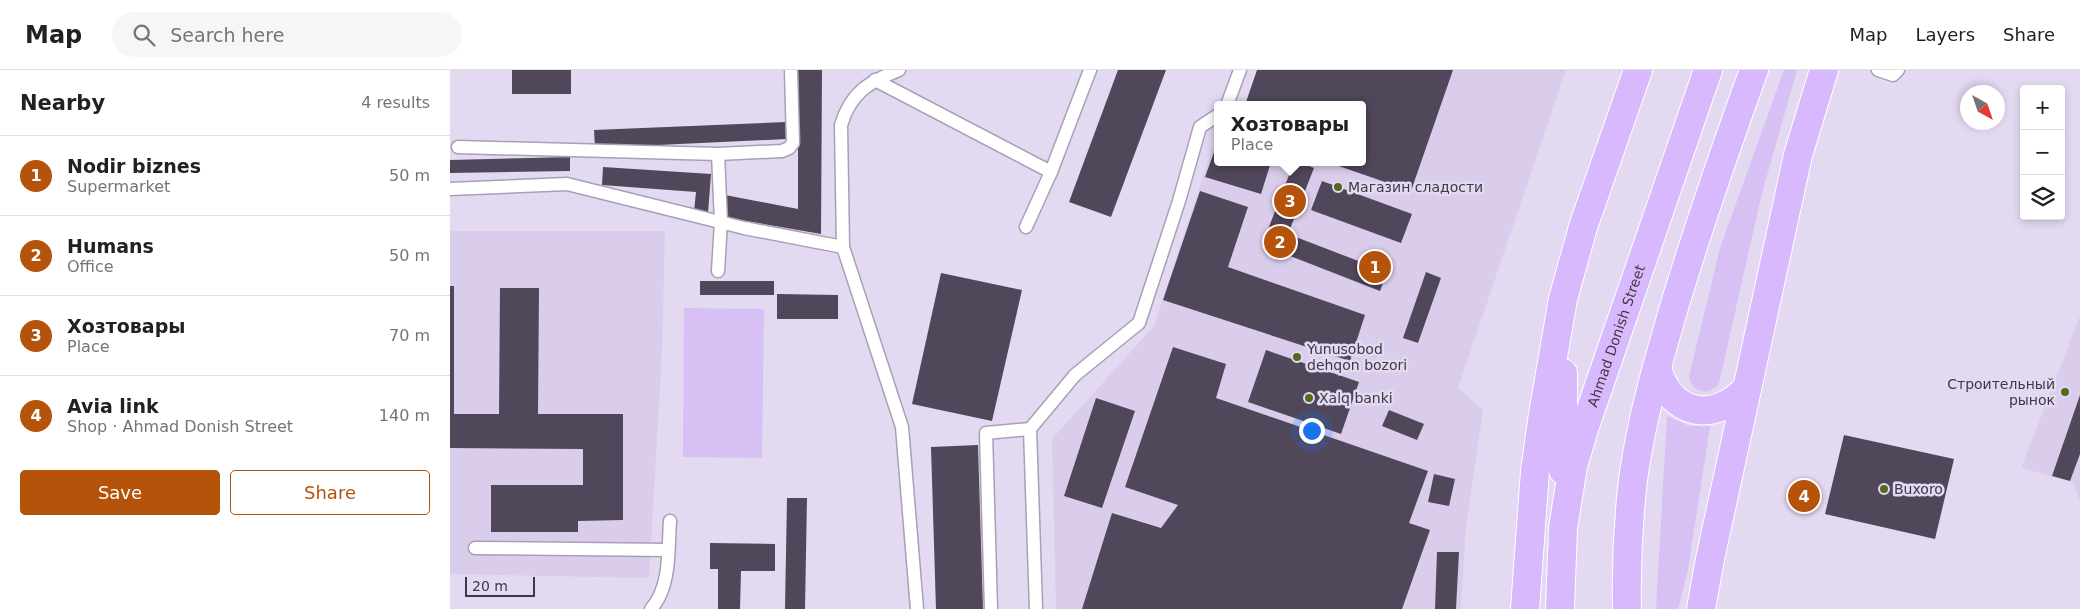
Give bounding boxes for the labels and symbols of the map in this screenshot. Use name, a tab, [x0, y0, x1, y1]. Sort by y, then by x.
north arrow	[1960, 85, 2005, 130]
place label: Магазин сладости	[1348, 179, 1483, 195]
marker: Магазин сладости	[1332, 181, 1344, 193]
pin: 3	[1274, 182, 1306, 220]
pin: 2	[1264, 223, 1296, 261]
pin: 1	[1359, 248, 1391, 286]
street label: Ahmad Donish Street	[1584, 262, 1648, 409]
place label: Yunusobod dehqon bozori	[1306, 341, 1407, 373]
marker: Yunusobod dehqon bozori	[1291, 351, 1303, 363]
place label: Строительный рынок	[1947, 376, 2055, 408]
marker: Строительный рынок	[2059, 386, 2071, 398]
place label: Xalq banki	[1319, 390, 1393, 406]
marker: Xalq banki	[1303, 392, 1315, 404]
your location	[1299, 418, 1325, 444]
pin: 4	[1788, 477, 1820, 515]
place label: Buxoro	[1894, 481, 1943, 497]
marker: Buxoro	[1878, 483, 1890, 495]
scale bar	[465, 574, 535, 597]

